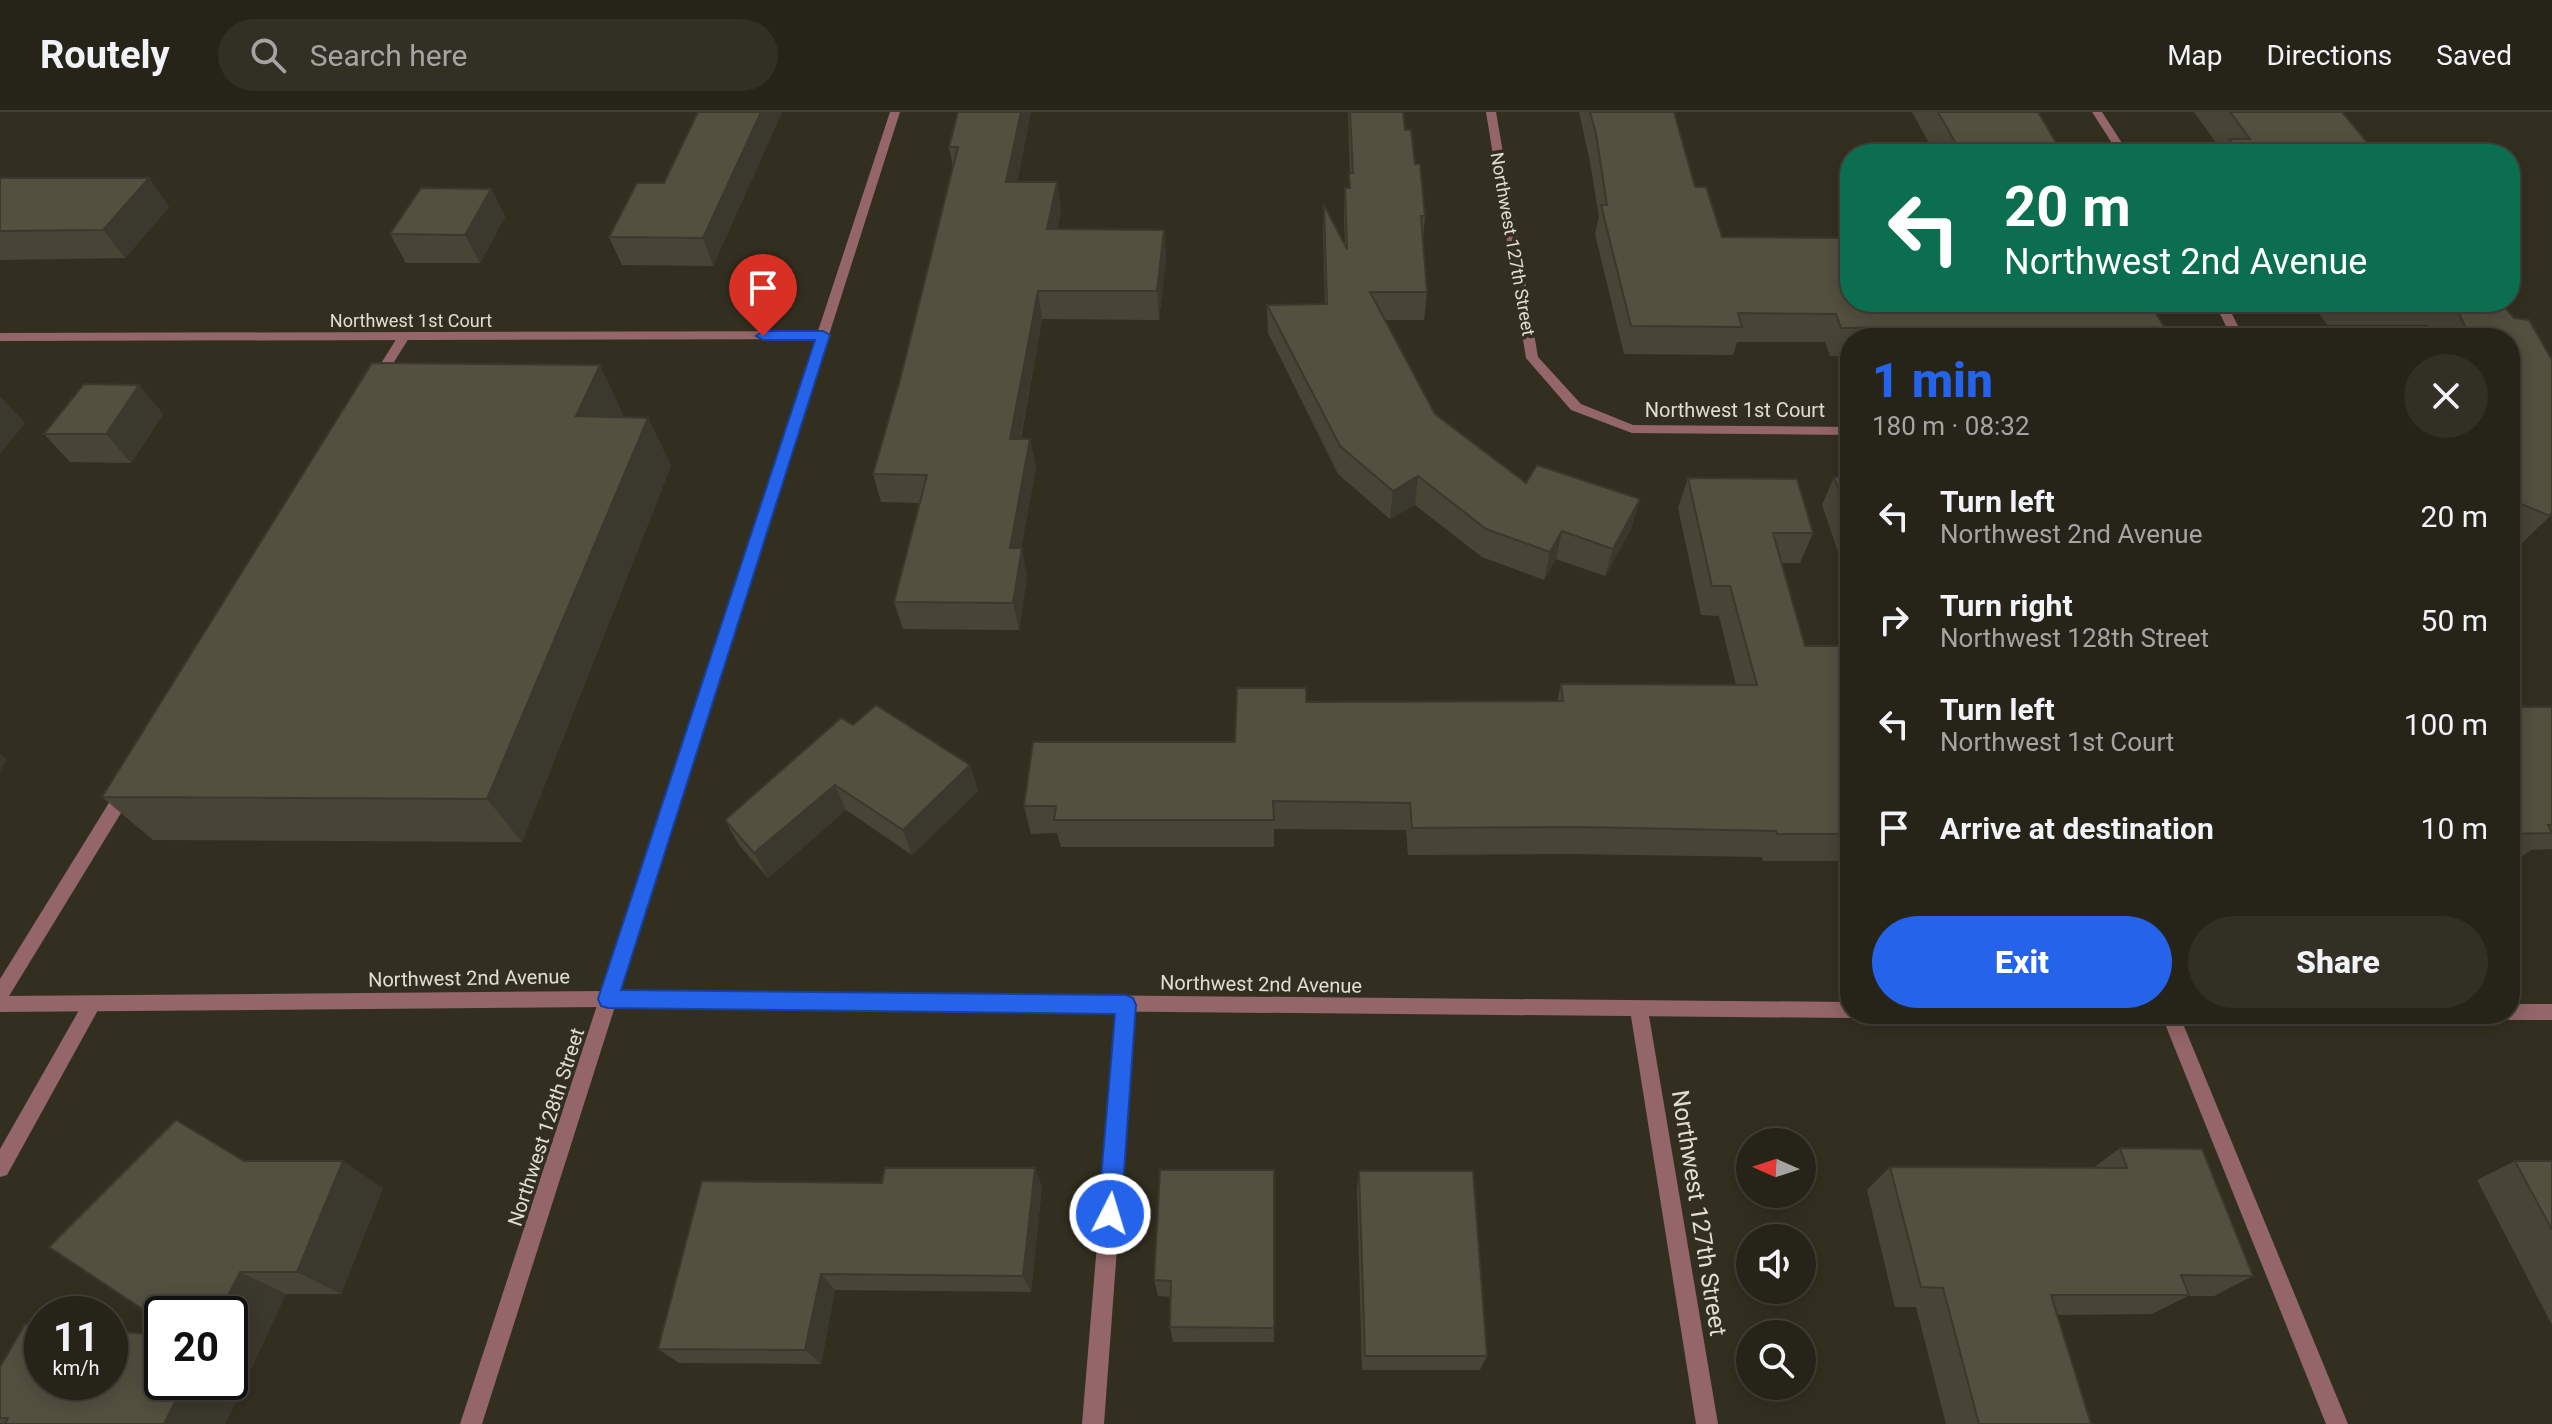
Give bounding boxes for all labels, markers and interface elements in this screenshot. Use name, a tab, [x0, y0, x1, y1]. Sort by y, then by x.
search box	[218, 19, 778, 91]
text: Routely	[40, 33, 170, 77]
icon: search	[246, 33, 290, 77]
text: Search here	[310, 38, 467, 73]
text: Map	[2167, 39, 2223, 72]
text: Directions	[2267, 39, 2392, 72]
text: Saved	[2436, 39, 2512, 72]
street label: Northwest 127th Street	[1486, 150, 1540, 338]
text: 20 m	[2004, 174, 2131, 240]
icon: left	[1872, 176, 1976, 280]
text: Northwest 2nd Avenue	[2004, 241, 2367, 283]
pin	[729, 254, 797, 336]
icon: arrive	[741, 266, 785, 310]
street label: Northwest 1st Court	[330, 310, 492, 331]
text: 1 min	[1872, 352, 1993, 409]
button: close	[2404, 354, 2488, 438]
street label: Northwest 1st Court	[1645, 398, 1825, 422]
text: 180 m · 08:32	[1872, 411, 2030, 441]
text: Turn left	[1940, 484, 2055, 519]
icon: left	[1872, 494, 1916, 538]
text: 20 m	[2421, 499, 2488, 534]
text: Northwest 2nd Avenue	[1940, 519, 2202, 549]
text: Turn right	[1940, 588, 2073, 623]
icon: right	[1872, 598, 1916, 642]
text: 50 m	[2421, 603, 2488, 638]
text: Northwest 128th Street	[1940, 623, 2209, 653]
text: Turn left	[1940, 692, 2055, 727]
icon: left	[1872, 702, 1916, 746]
text: 100 m	[2404, 707, 2488, 742]
text: Northwest 1st Court	[1940, 727, 2174, 757]
icon: arrive	[1872, 806, 1916, 850]
text: Arrive at destination	[1940, 811, 2214, 846]
text: 10 m	[2421, 811, 2488, 846]
button: Exit	[1872, 916, 2172, 1008]
button: Share	[2188, 916, 2488, 1008]
street label: Northwest 2nd Avenue	[368, 964, 570, 992]
street label: Northwest 2nd Avenue	[1160, 970, 1362, 998]
street label: Northwest 128th Street	[503, 1025, 589, 1229]
street label: Northwest 127th Street	[1666, 1088, 1732, 1338]
north arrow	[1736, 1128, 1816, 1208]
map controls	[1736, 1128, 1816, 1400]
position arrow	[1068, 1172, 1152, 1256]
button: sound	[1736, 1224, 1816, 1304]
speed limit sign: 20	[144, 1296, 248, 1400]
text: 11	[53, 1314, 99, 1361]
button: search	[1736, 1320, 1816, 1400]
text: km/h	[53, 1356, 99, 1380]

